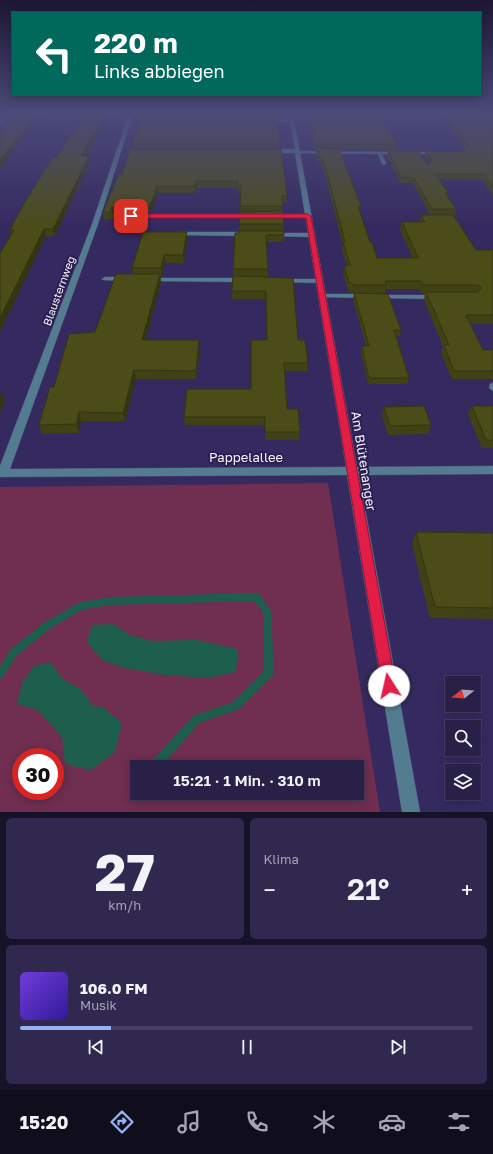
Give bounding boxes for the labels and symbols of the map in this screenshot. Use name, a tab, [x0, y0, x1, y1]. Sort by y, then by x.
pin	[114, 199, 148, 233]
street label: Blausternweg	[40, 254, 77, 327]
street label: Am Blütenanger	[348, 410, 380, 512]
street label: Pappelallee	[209, 449, 283, 465]
position arrow	[368, 665, 410, 707]
north arrow	[445, 676, 481, 712]
speed limit sign: 30	[12, 748, 64, 800]

